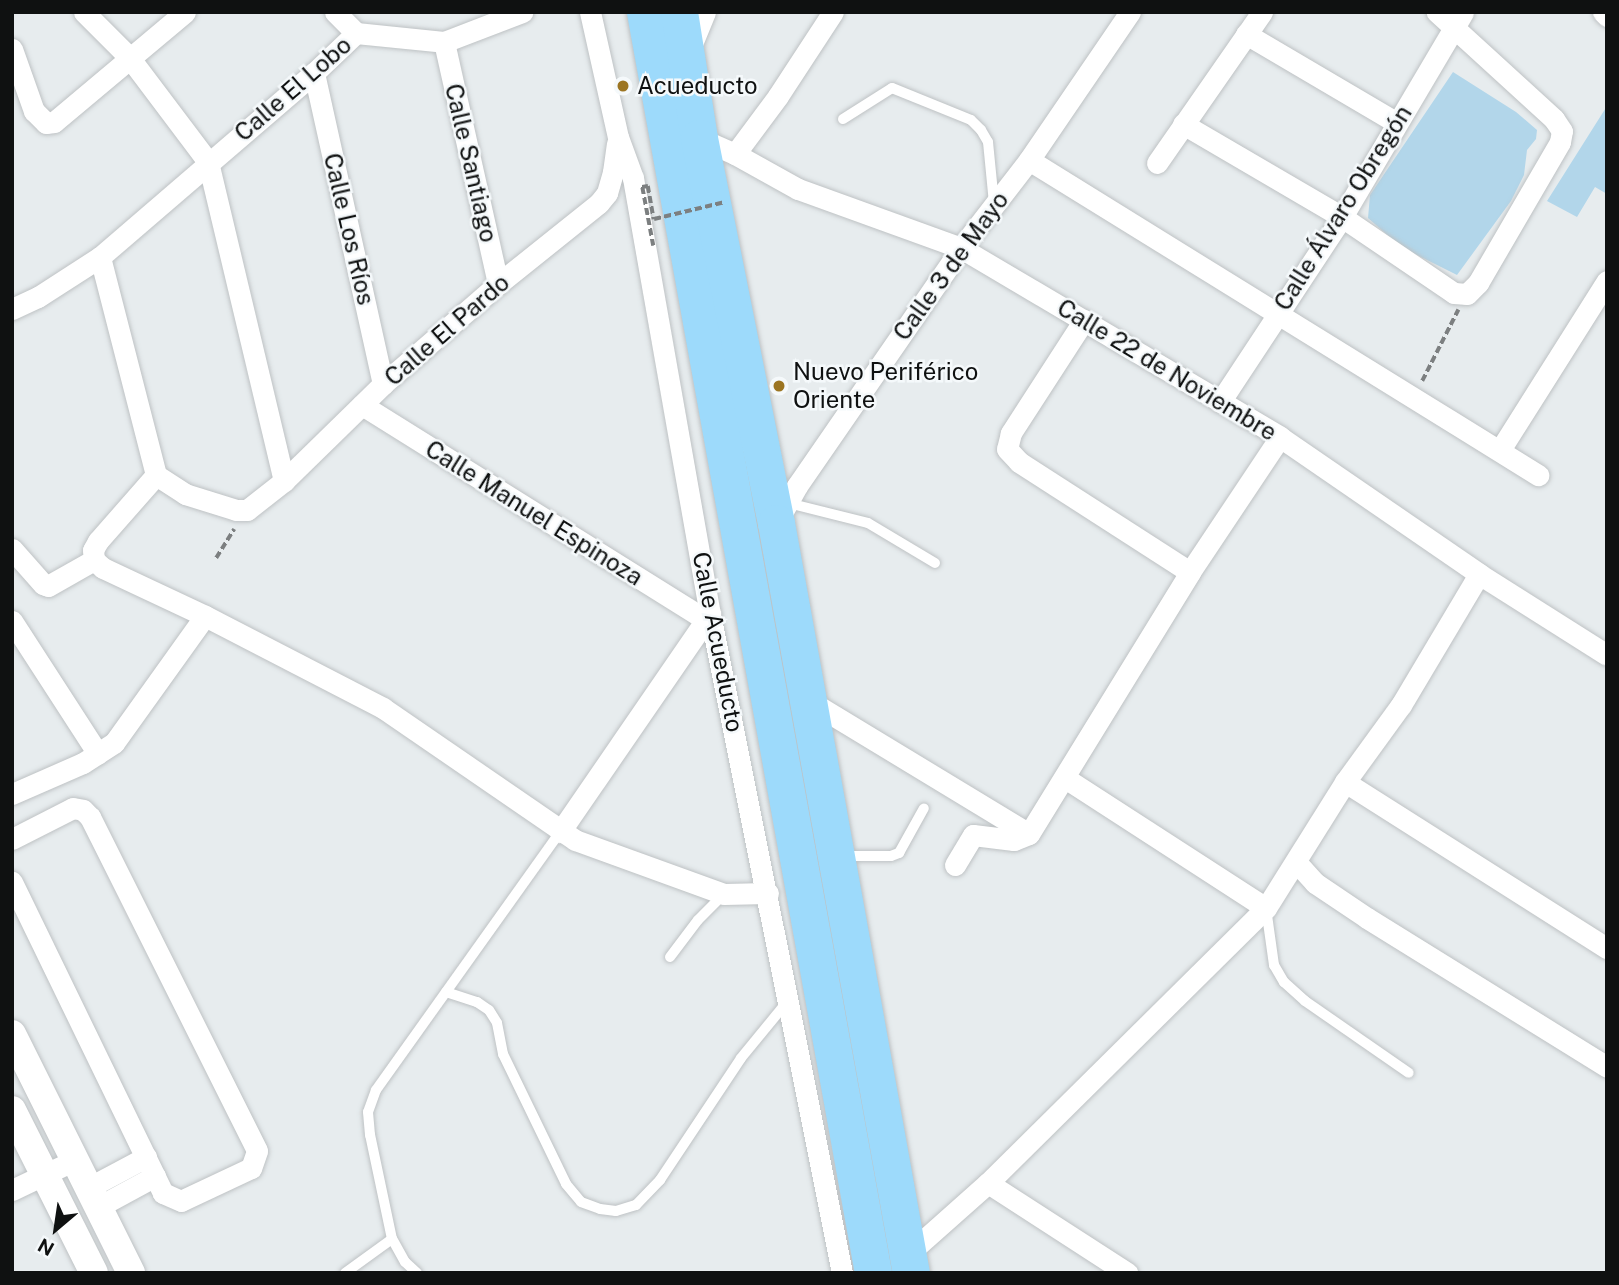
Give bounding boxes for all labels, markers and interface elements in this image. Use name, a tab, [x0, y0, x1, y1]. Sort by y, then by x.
street label: Calle El Lobo	[229, 31, 357, 147]
place label: Acueducto	[637, 72, 758, 100]
marker: Acueducto	[615, 78, 631, 94]
street label: Calle Santiago	[439, 81, 503, 245]
street label: Calle Álvaro Obregón	[1268, 100, 1418, 316]
street label: Calle Los Ríos	[318, 150, 380, 308]
street label: Calle 3 de Mayo	[887, 186, 1015, 346]
street label: Calle El Pardo	[379, 268, 515, 392]
street label: Calle 22 de Noviembre	[1052, 293, 1282, 447]
place label: Nuevo Periférico Oriente	[793, 358, 978, 414]
marker: Nuevo Periférico Oriente	[771, 378, 787, 394]
street label: Calle Manuel Espinoza	[420, 434, 648, 592]
street label: Calle Acueducto	[686, 549, 750, 735]
north arrow	[21, 1194, 91, 1264]
text: N	[34, 1234, 58, 1261]

